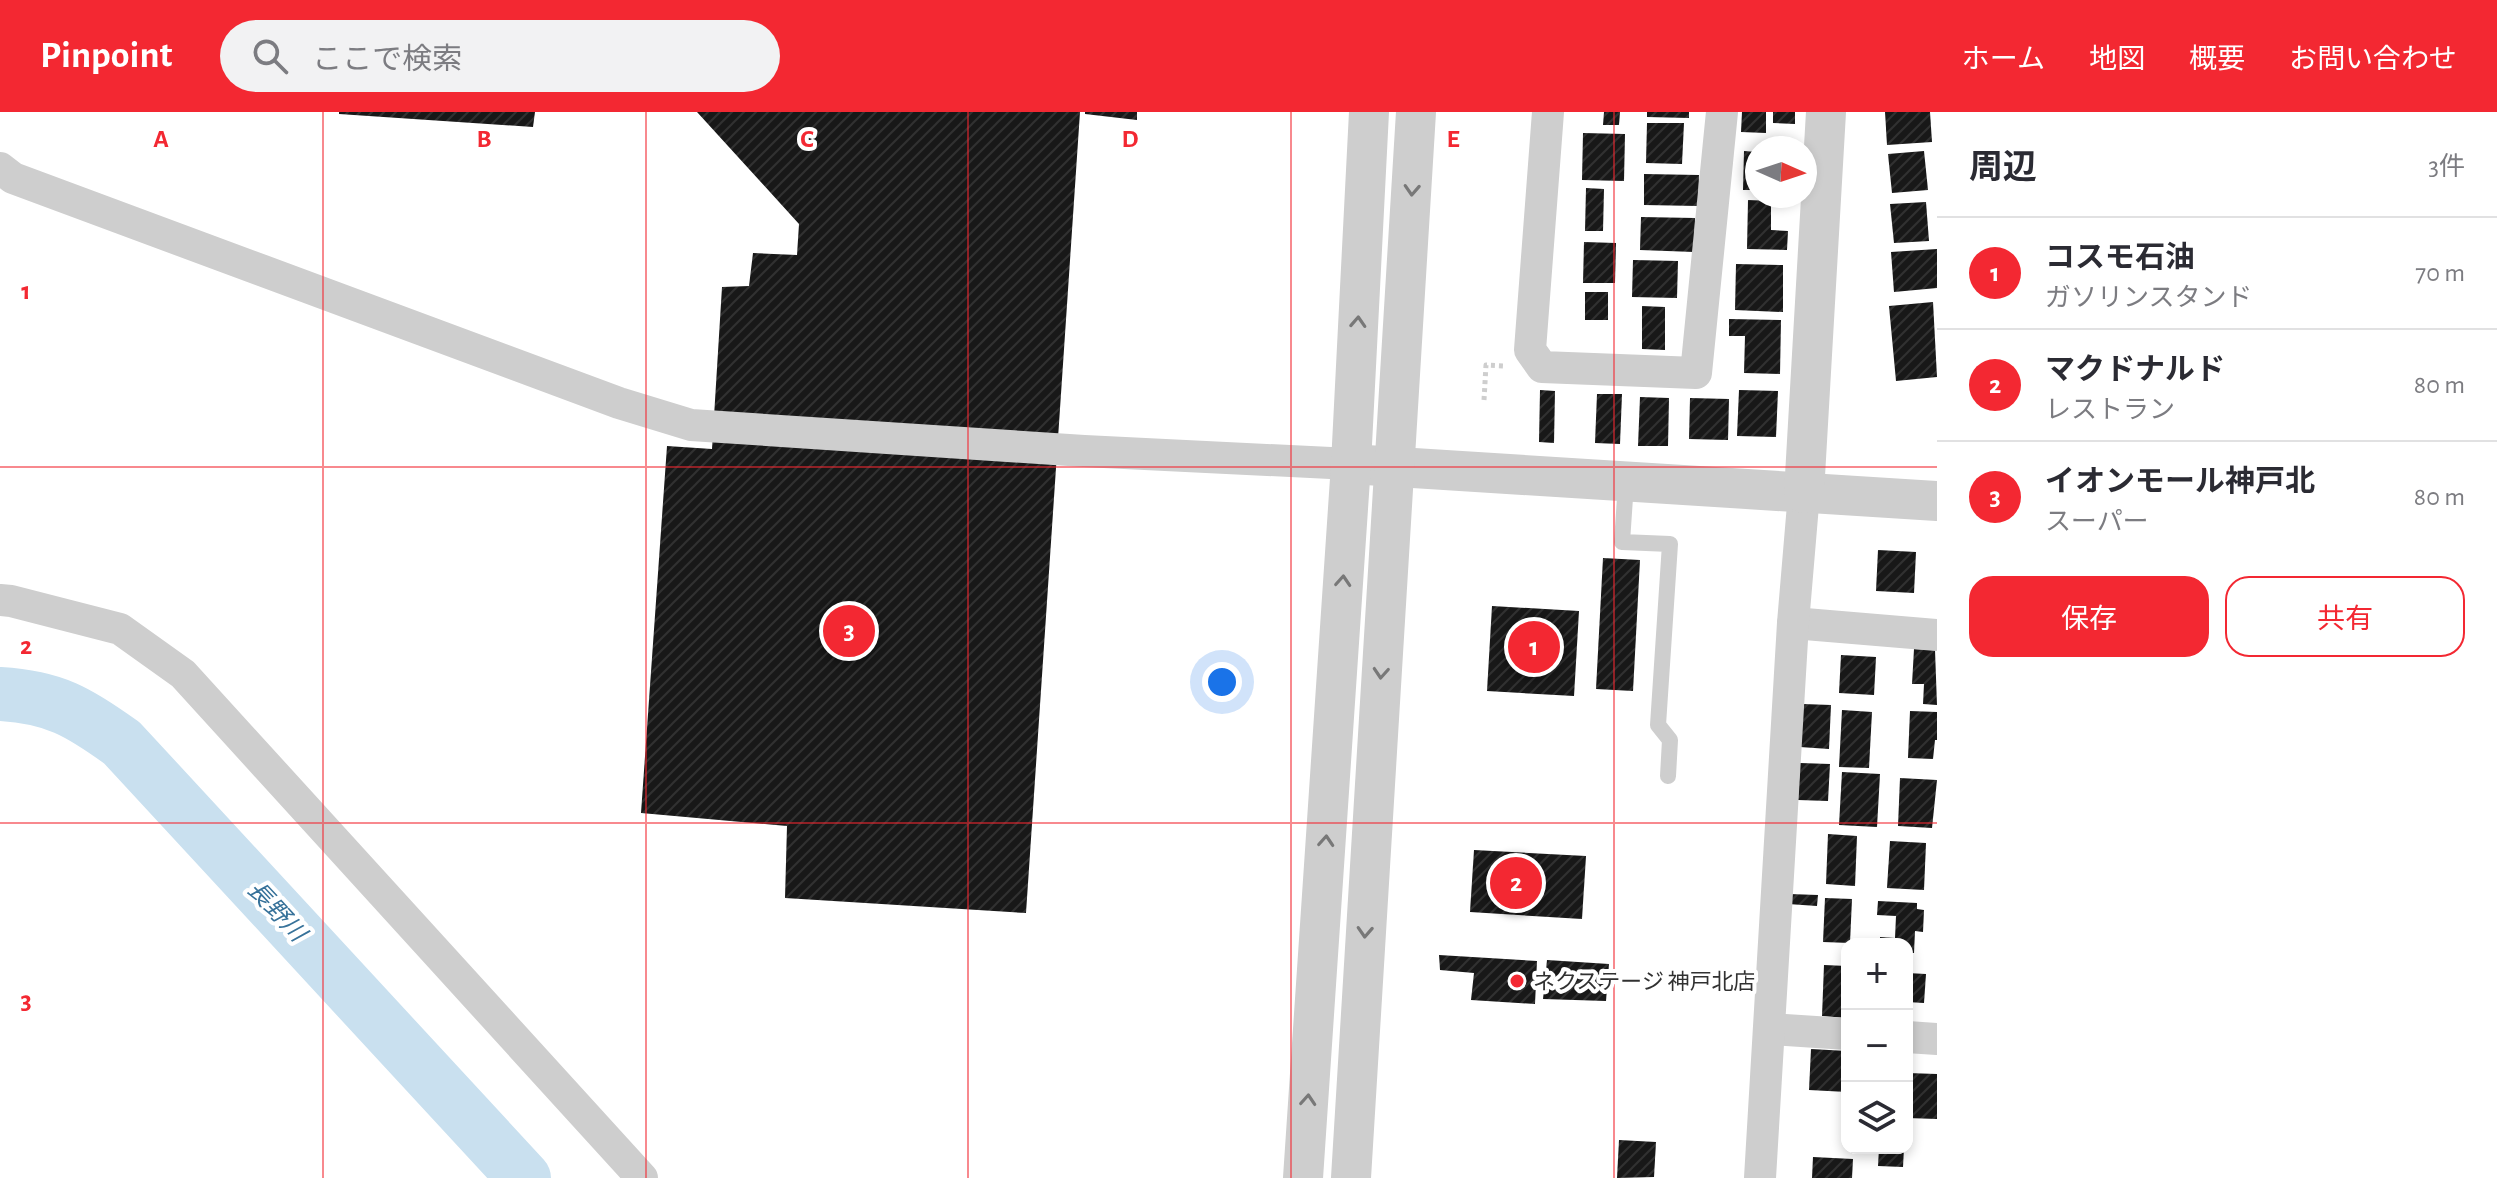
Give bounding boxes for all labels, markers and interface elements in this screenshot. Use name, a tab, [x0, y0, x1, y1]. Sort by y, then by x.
search box	[220, 20, 780, 92]
icon: search	[248, 34, 292, 78]
text: Pinpoint	[40, 37, 172, 75]
text: ここで検索	[312, 45, 462, 75]
text: ホーム	[1962, 46, 2045, 74]
text: 地図	[2089, 46, 2145, 74]
text: 概要	[2189, 46, 2245, 74]
text: お問い合わせ	[2289, 46, 2457, 74]
text: A	[153, 126, 169, 152]
text: B	[476, 126, 492, 152]
text: C	[800, 126, 814, 152]
text: D	[1121, 126, 1139, 152]
text: E	[1446, 126, 1460, 152]
north arrow	[1745, 136, 1817, 208]
text: 周辺	[1969, 151, 2037, 185]
text: 3件	[2428, 154, 2465, 180]
one-way arrow	[1404, 184, 1421, 197]
text: コスモ石油	[2045, 243, 2195, 273]
text: 1	[1990, 260, 2000, 286]
text: 70 m	[2415, 260, 2465, 286]
text: 1	[21, 278, 31, 304]
text: ガソリンスタンド	[2045, 285, 2252, 311]
one-way arrow	[1350, 315, 1367, 328]
text: マクドナルド	[2045, 355, 2225, 385]
text: 2	[1989, 372, 2001, 398]
text: 80 m	[2414, 372, 2465, 398]
text: レストラン	[2045, 397, 2175, 423]
text: イオンモール神戸北	[2045, 467, 2315, 497]
text: 3	[1989, 484, 2001, 510]
text: 80 m	[2414, 484, 2465, 510]
text: スーパー	[2045, 509, 2149, 535]
one-way arrow	[1334, 574, 1351, 587]
button: 保存	[1969, 576, 2209, 657]
button: 共有	[2225, 576, 2465, 657]
pin: 3	[823, 601, 875, 661]
pin: 1	[1508, 617, 1560, 677]
text: 2	[20, 633, 32, 659]
your location	[1202, 662, 1242, 702]
one-way arrow	[1373, 667, 1390, 680]
one-way arrow	[1317, 834, 1334, 847]
pin: 2	[1490, 853, 1542, 913]
water label: 長野川	[243, 876, 312, 948]
one-way arrow	[1357, 926, 1374, 939]
map controls	[1841, 938, 1913, 1154]
button: +	[1841, 938, 1913, 1010]
place label: ネクステージ 神戸北店	[1533, 970, 1756, 993]
marker: ネクステージ 神戸北店	[1508, 972, 1526, 990]
text: 3	[20, 988, 32, 1014]
button: −	[1841, 1010, 1913, 1082]
button: layers	[1841, 1082, 1913, 1154]
one-way arrow	[1299, 1093, 1316, 1106]

